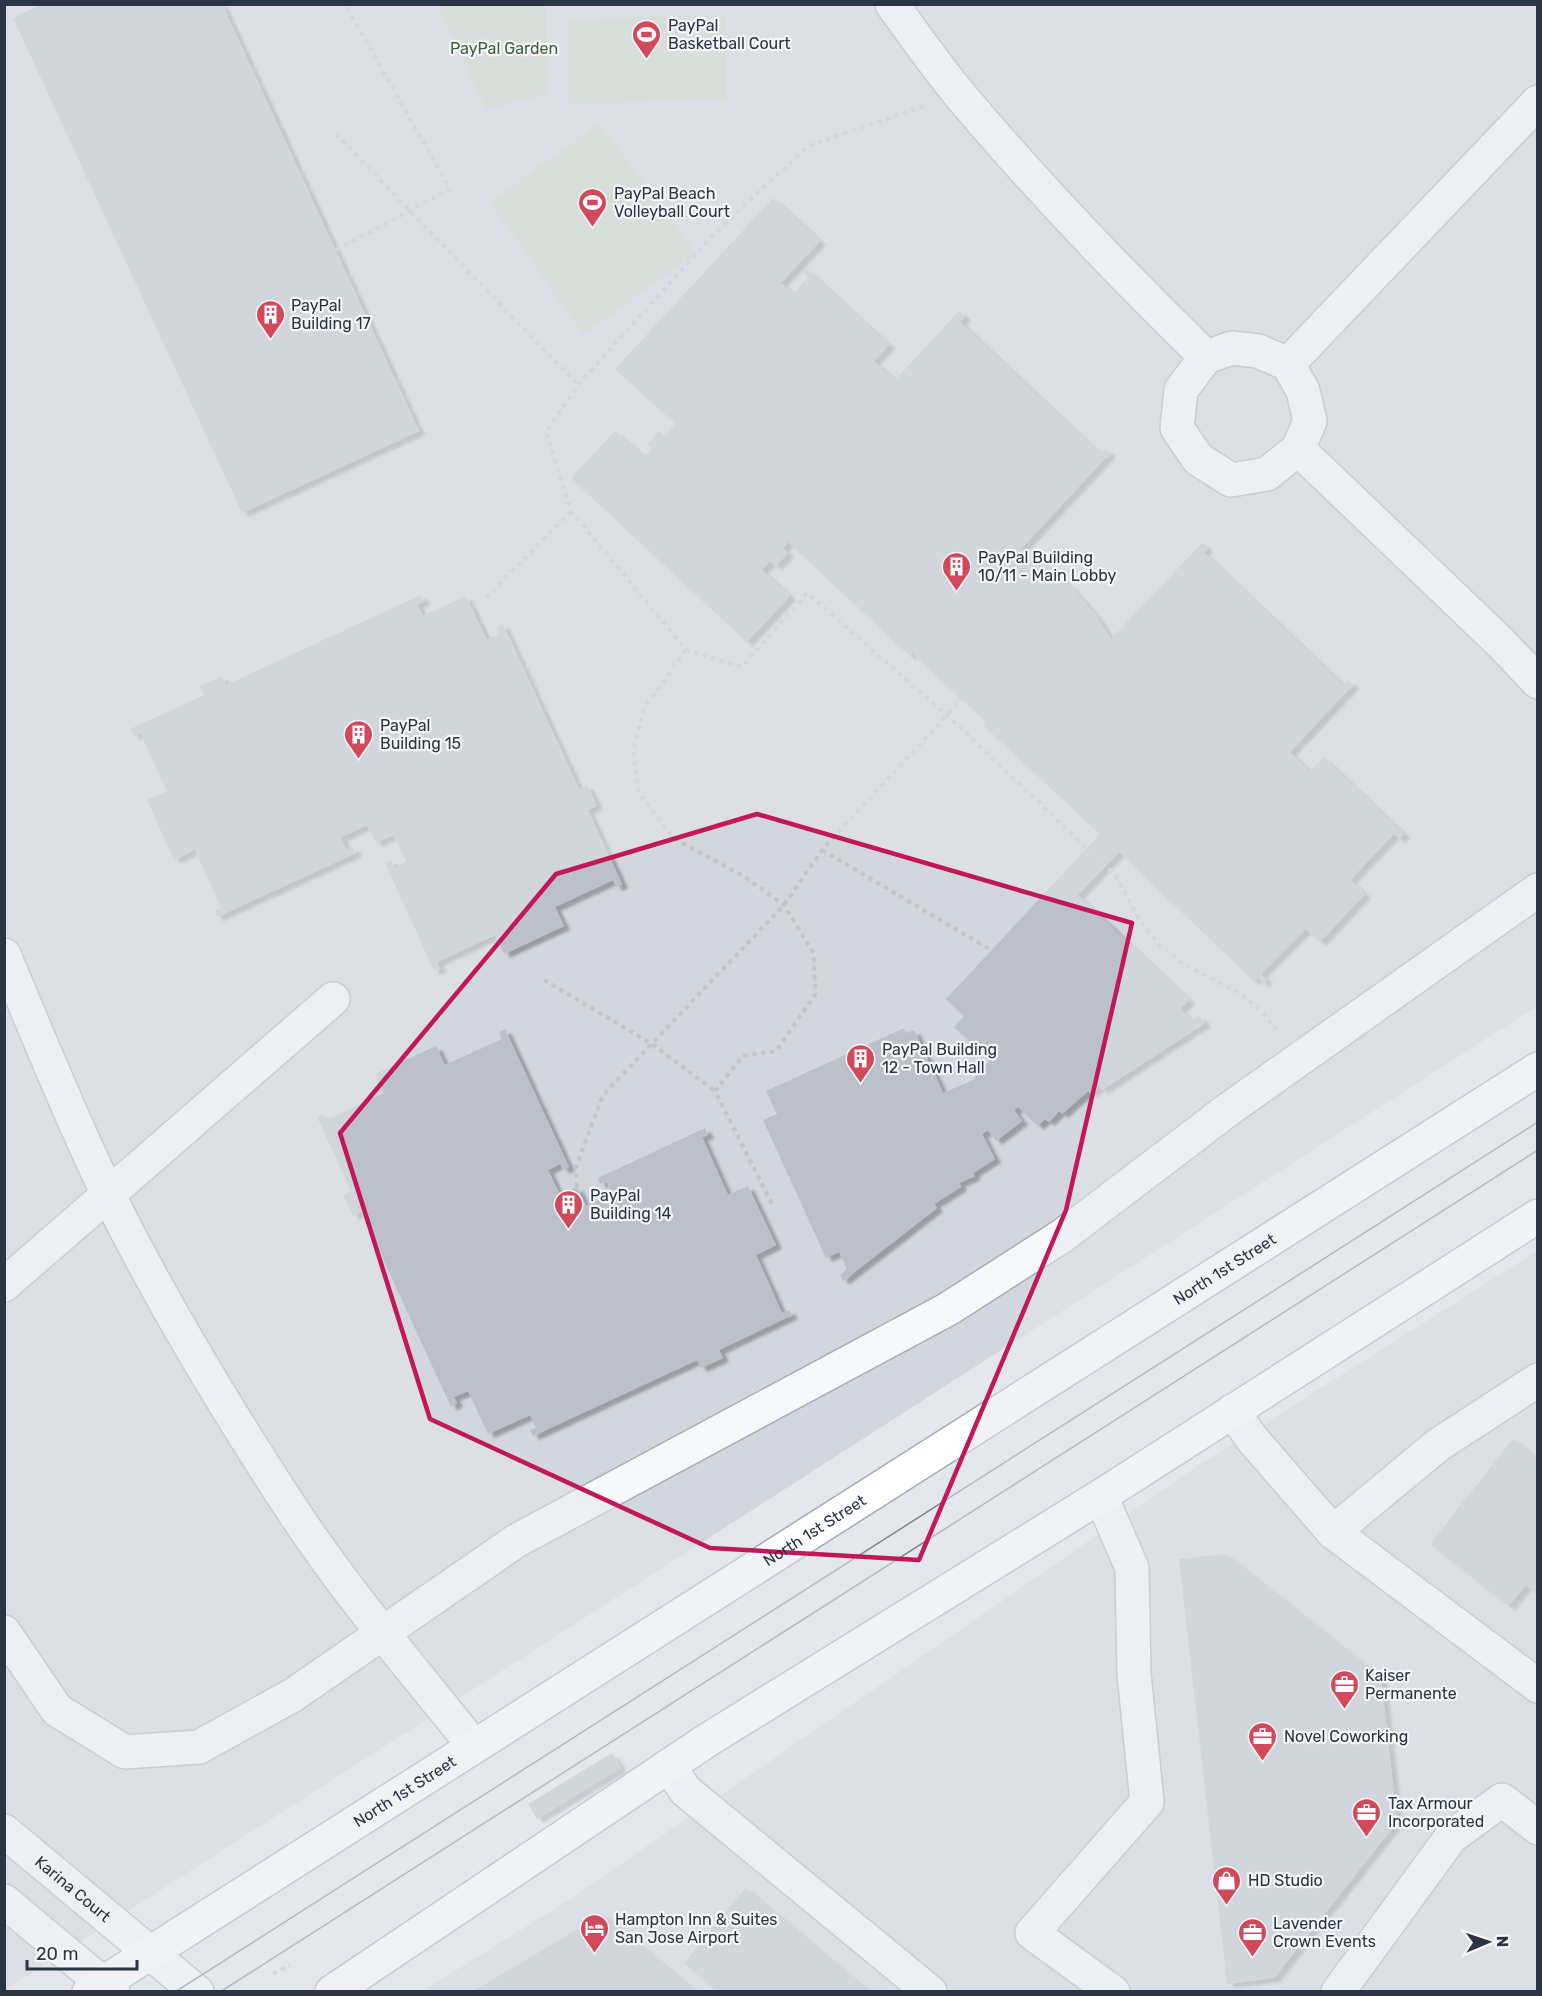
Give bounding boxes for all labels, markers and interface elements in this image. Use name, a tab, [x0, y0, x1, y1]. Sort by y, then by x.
place label: PayPal Basketball Court	[668, 16, 791, 53]
sports icon: PayPal Basketball Court	[631, 18, 663, 60]
park label: PayPal Garden	[450, 39, 558, 58]
place label: PayPal Beach Volleyball Court	[614, 184, 730, 221]
sports icon: PayPal Beach Volleyball Court	[577, 186, 609, 228]
place label: PayPal Building 17	[291, 296, 371, 333]
building icon: PayPal Building 17	[254, 298, 286, 340]
place label: PayPal Building 10/11 - Main Lobby	[978, 548, 1116, 585]
building icon: PayPal Building 10/11 - Main Lobby	[941, 550, 973, 592]
place label: PayPal Building 15	[380, 716, 461, 753]
building icon: PayPal Building 15	[343, 718, 375, 760]
place label: PayPal Building 12 - Town Hall	[882, 1040, 997, 1077]
building icon: PayPal Building 12 - Town Hall	[845, 1042, 877, 1084]
place label: PayPal Building 14	[590, 1186, 671, 1223]
building icon: PayPal Building 14	[553, 1188, 585, 1230]
street label: North 1st Street	[1170, 1230, 1279, 1309]
street label: North 1st Street	[760, 1491, 869, 1570]
place label: Kaiser Permanente	[1365, 1666, 1457, 1703]
office icon: Kaiser Permanente	[1328, 1668, 1360, 1710]
office icon: Novel Coworking	[1247, 1720, 1279, 1762]
place label: Novel Coworking	[1284, 1727, 1408, 1746]
street label: North 1st Street	[350, 1752, 460, 1831]
place label: Tax Armour Incorporated	[1388, 1794, 1484, 1831]
office icon: Tax Armour Incorporated	[1351, 1796, 1383, 1838]
street label: Karina Court	[31, 1852, 114, 1926]
shop icon: HD Studio	[1211, 1864, 1243, 1906]
place label: HD Studio	[1248, 1871, 1323, 1890]
place label: Hampton Inn & Suites San Jose Airport	[615, 1910, 778, 1947]
hotel icon: Hampton Inn & Suites San Jose Airport	[578, 1912, 610, 1954]
north arrow	[1458, 1912, 1518, 1972]
place label: Lavender Crown Events	[1273, 1914, 1376, 1951]
office icon: Lavender Crown Events	[1236, 1916, 1268, 1958]
scale bar	[27, 1933, 136, 1971]
text: N	[1493, 1935, 1512, 1948]
text: 20 m	[36, 1943, 78, 1965]

